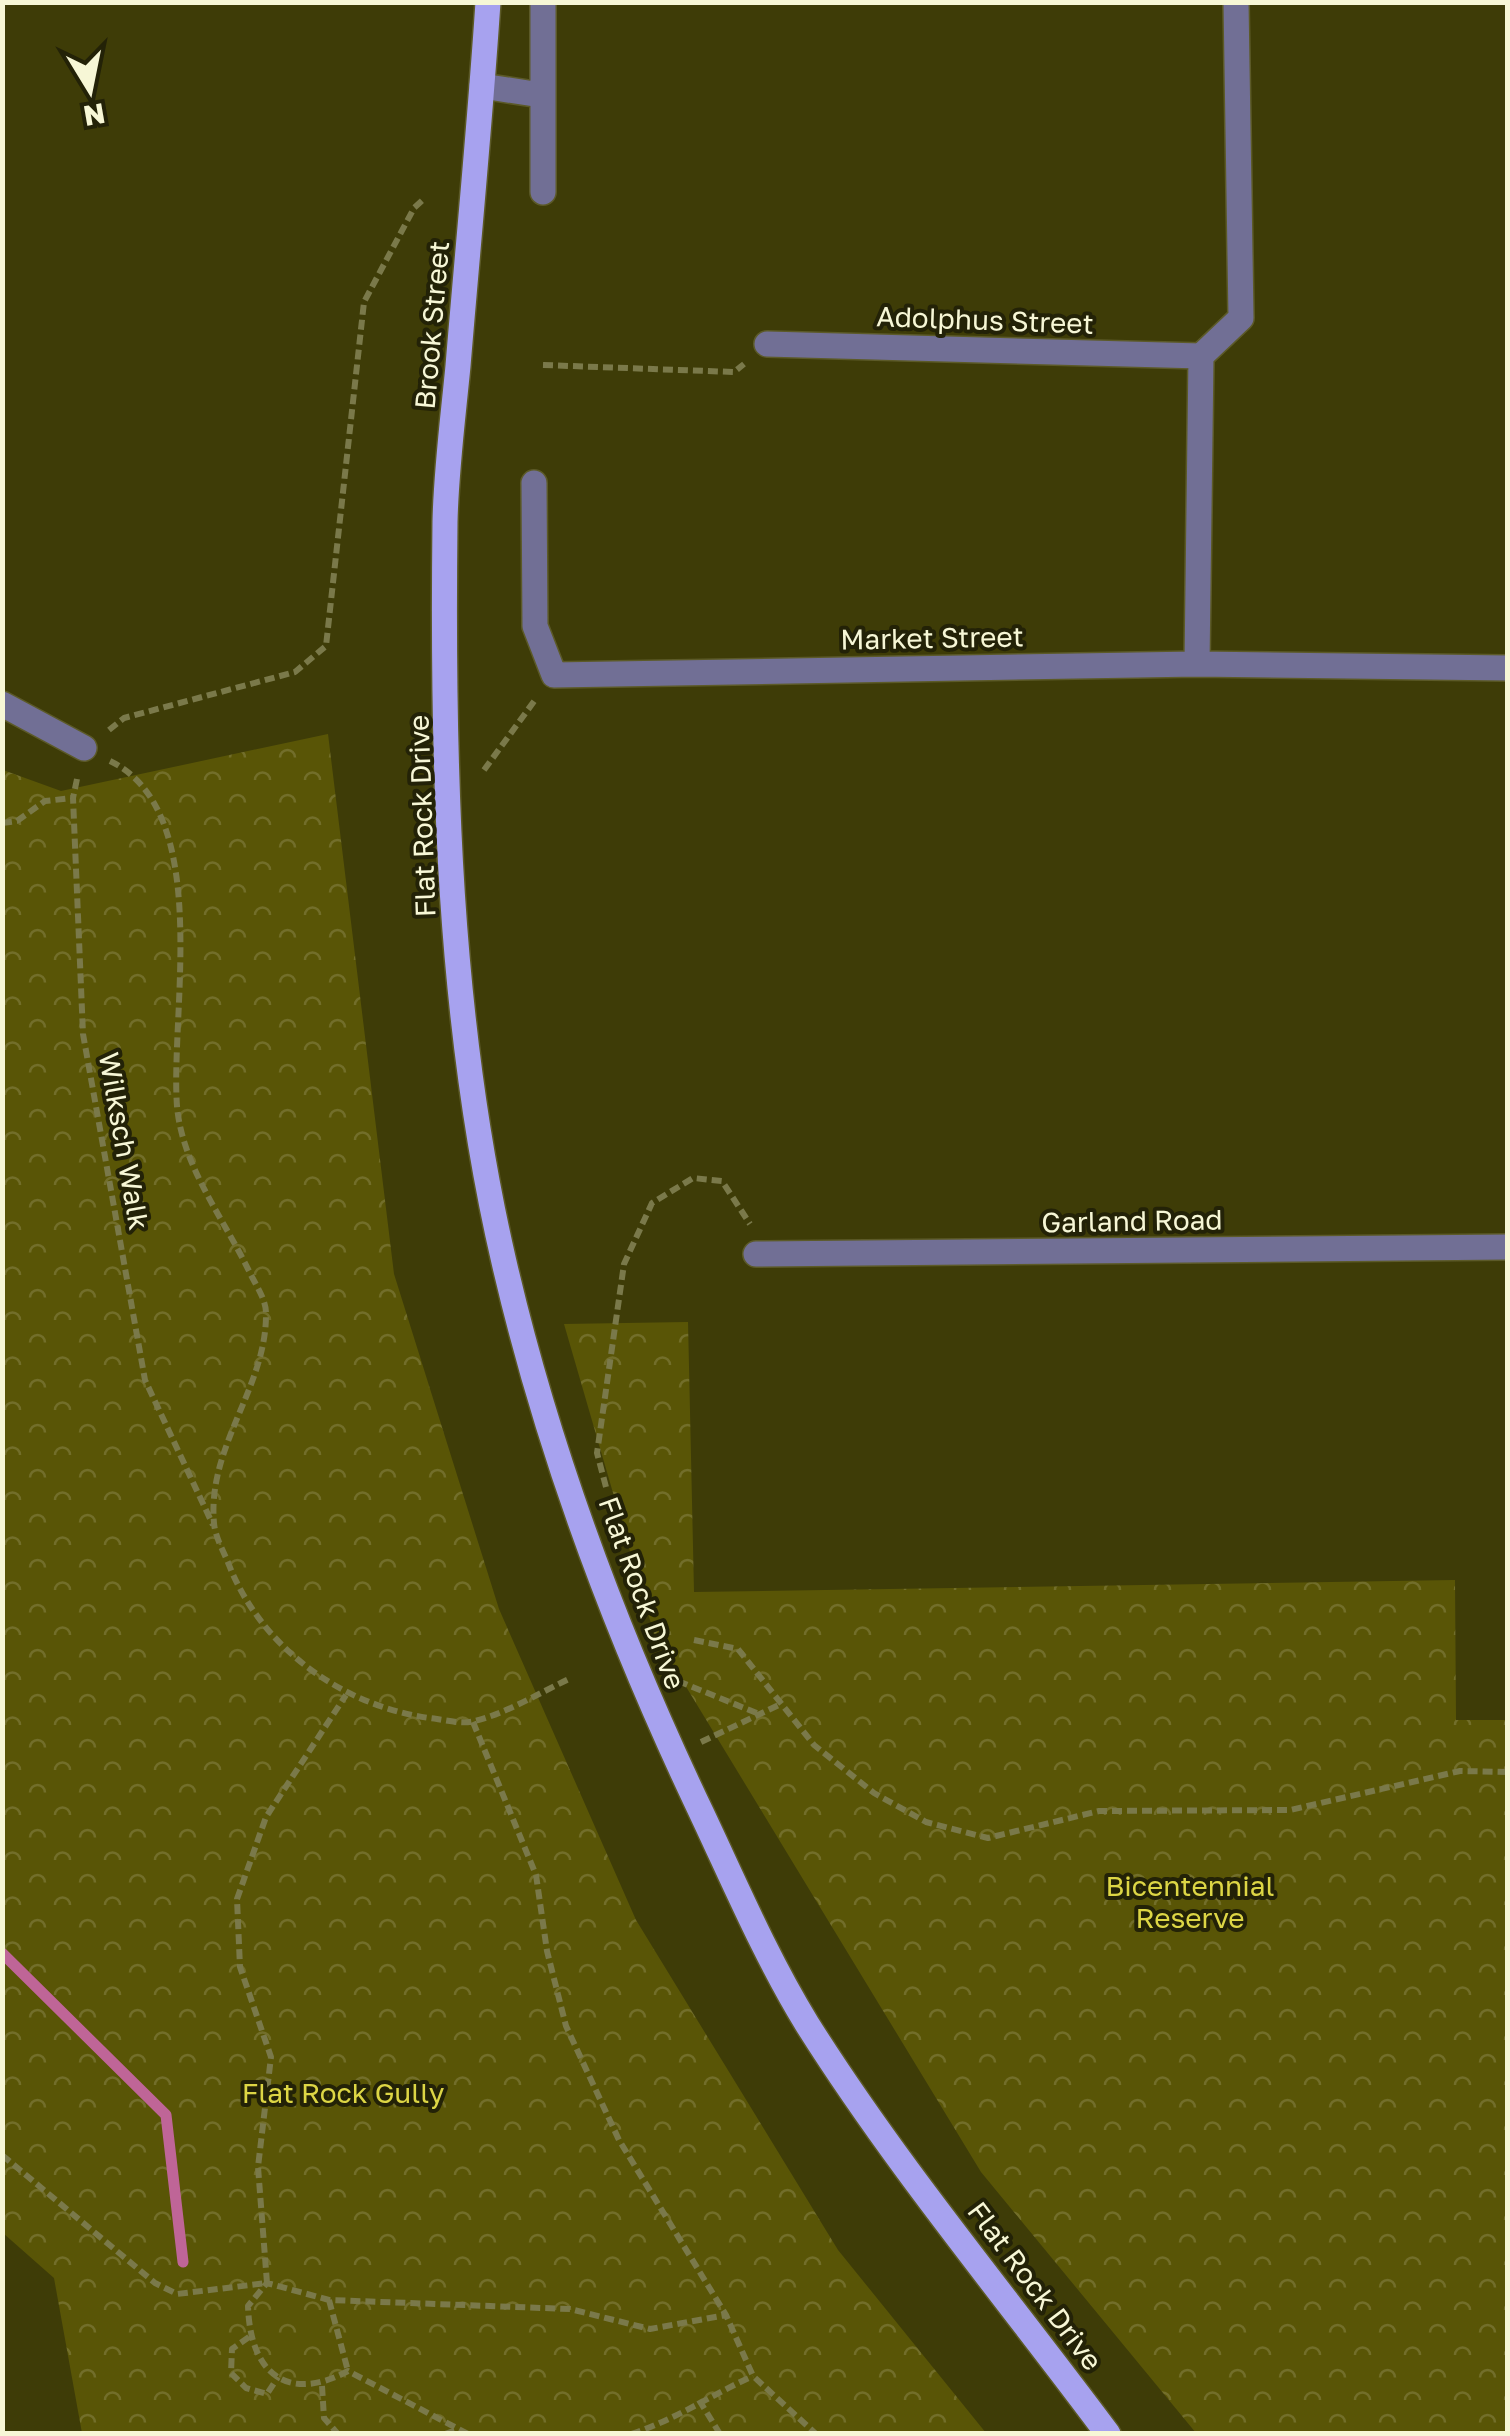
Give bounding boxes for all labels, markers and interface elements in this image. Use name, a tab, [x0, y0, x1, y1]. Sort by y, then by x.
north arrow	[40, 40, 140, 140]
text: N	[81, 97, 108, 133]
street label: Brook Street	[408, 239, 455, 410]
street label: Adolphus Street	[876, 299, 1094, 340]
street label: Market Street	[840, 619, 1024, 656]
street label: Flat Rock Drive	[401, 714, 442, 918]
street label: Wilksch Walk	[93, 1049, 156, 1233]
street label: Garland Road	[1041, 1202, 1223, 1239]
street label: Flat Rock Drive	[592, 1492, 693, 1694]
park label: Bicentennial Reserve	[1106, 1869, 1274, 1934]
park label: Flat Rock Gully	[242, 2076, 445, 2109]
street label: Flat Rock Drive	[961, 2195, 1109, 2376]

